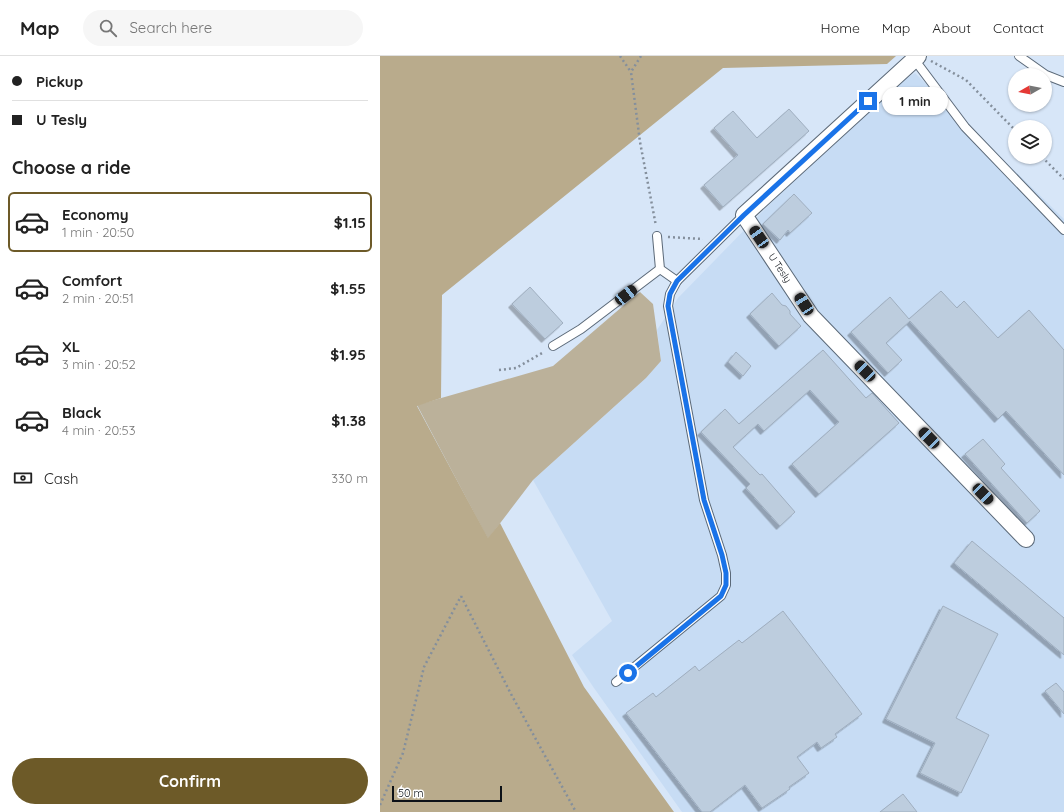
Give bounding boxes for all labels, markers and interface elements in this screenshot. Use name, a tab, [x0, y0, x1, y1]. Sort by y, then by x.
search box	[83, 10, 363, 46]
text: Map	[20, 16, 59, 40]
icon: search	[97, 17, 119, 39]
text: Search here	[129, 18, 212, 37]
text: Home	[821, 19, 860, 37]
text: Map	[882, 19, 910, 37]
text: About	[932, 19, 971, 37]
text: Contact	[993, 19, 1044, 37]
north arrow	[1008, 68, 1052, 112]
map controls	[1008, 68, 1052, 164]
text: Pickup	[36, 72, 83, 91]
callout: 1 min	[882, 87, 948, 115]
route end	[859, 92, 877, 110]
text: 1 min	[899, 93, 931, 109]
text: U Tesly	[36, 110, 87, 129]
button: layers	[1008, 120, 1052, 164]
text: Choose a ride	[12, 156, 131, 179]
icon: car	[14, 204, 50, 240]
text: Economy	[62, 205, 129, 224]
text: $1.15	[334, 213, 366, 232]
text: 1 min · 20:50	[62, 224, 134, 240]
car	[747, 224, 771, 250]
street label: U Tesly	[765, 251, 795, 285]
icon: car	[14, 270, 50, 306]
text: Comfort	[62, 271, 123, 290]
text: $1.55	[330, 279, 366, 298]
car	[613, 283, 639, 307]
text: 2 min · 20:51	[62, 290, 134, 306]
car	[792, 291, 816, 317]
icon: car	[14, 336, 50, 372]
text: XL	[62, 337, 80, 356]
text: $1.95	[330, 345, 366, 364]
text: 3 min · 20:52	[62, 356, 136, 372]
car	[852, 358, 878, 384]
icon: car	[14, 402, 50, 438]
text: Black	[62, 403, 102, 422]
text: $1.38	[331, 411, 366, 430]
text: 4 min · 20:53	[62, 422, 135, 438]
car	[916, 425, 942, 451]
icon: cash	[12, 467, 34, 489]
text: Cash	[44, 469, 78, 488]
text: 330 m	[331, 470, 368, 486]
car	[970, 481, 996, 507]
route start	[619, 664, 637, 682]
button: Confirm	[12, 758, 368, 804]
scale bar	[392, 784, 502, 803]
text: 50 m	[398, 786, 424, 800]

